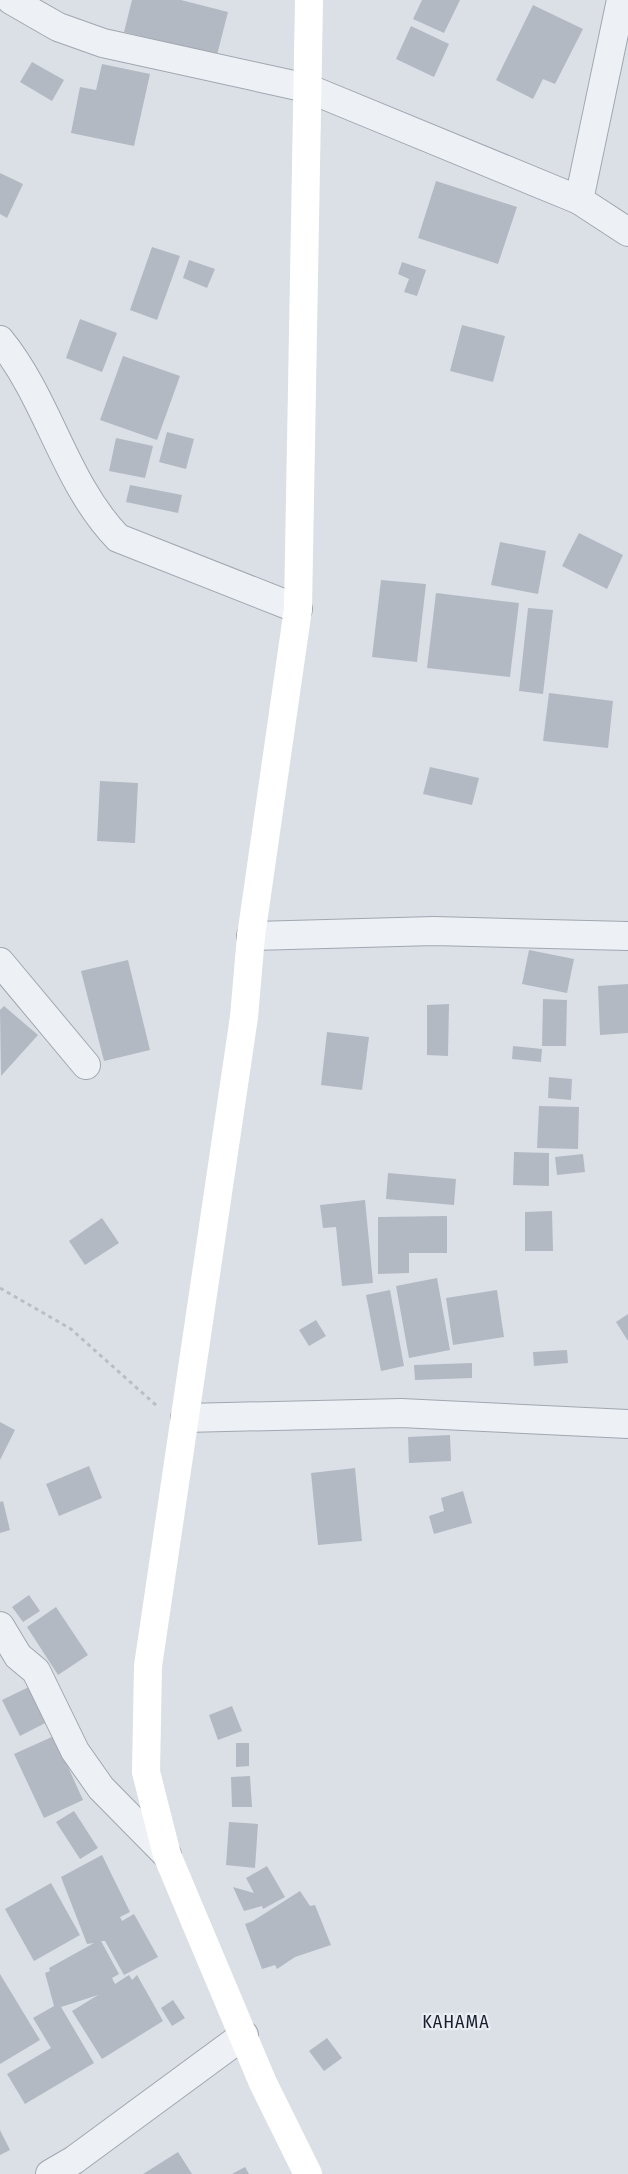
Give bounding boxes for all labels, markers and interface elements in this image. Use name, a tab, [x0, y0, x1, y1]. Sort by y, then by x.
district label: KAHAMA	[422, 2011, 490, 2033]

